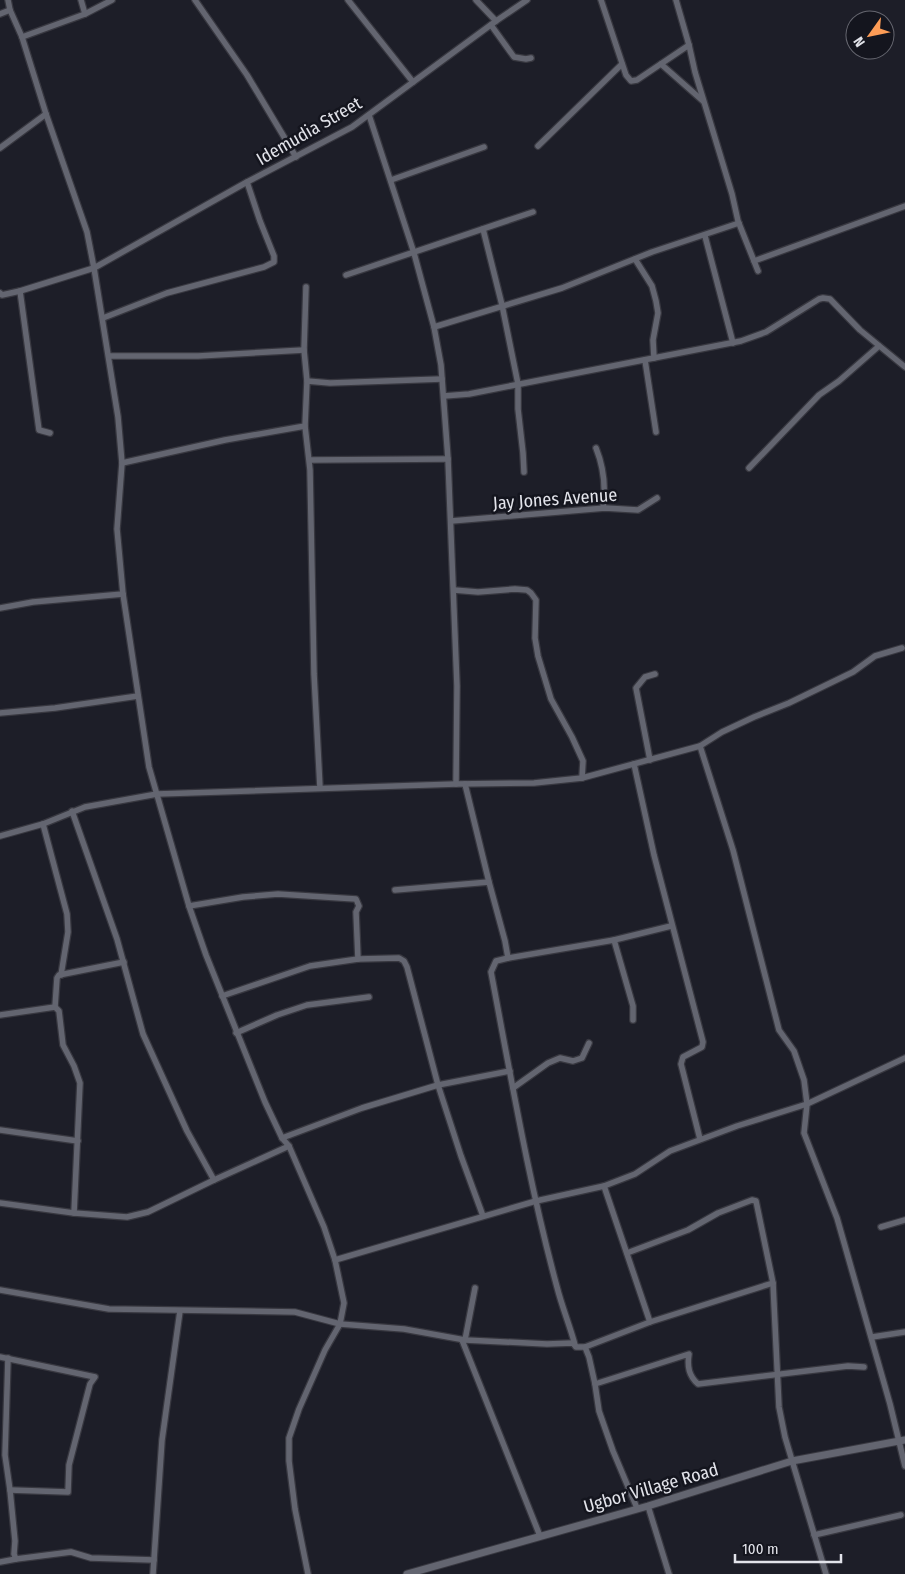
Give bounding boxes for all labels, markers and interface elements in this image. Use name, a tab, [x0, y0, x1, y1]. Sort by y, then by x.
north arrow	[845, 10, 895, 60]
text: N	[850, 34, 869, 50]
street label: Idemudia Street	[252, 92, 366, 170]
street label: Jay Jones Avenue	[492, 484, 618, 514]
street label: Ugbor Village Road	[581, 1458, 721, 1518]
scale bar	[735, 1532, 841, 1564]
text: 100 m	[742, 1540, 779, 1558]

